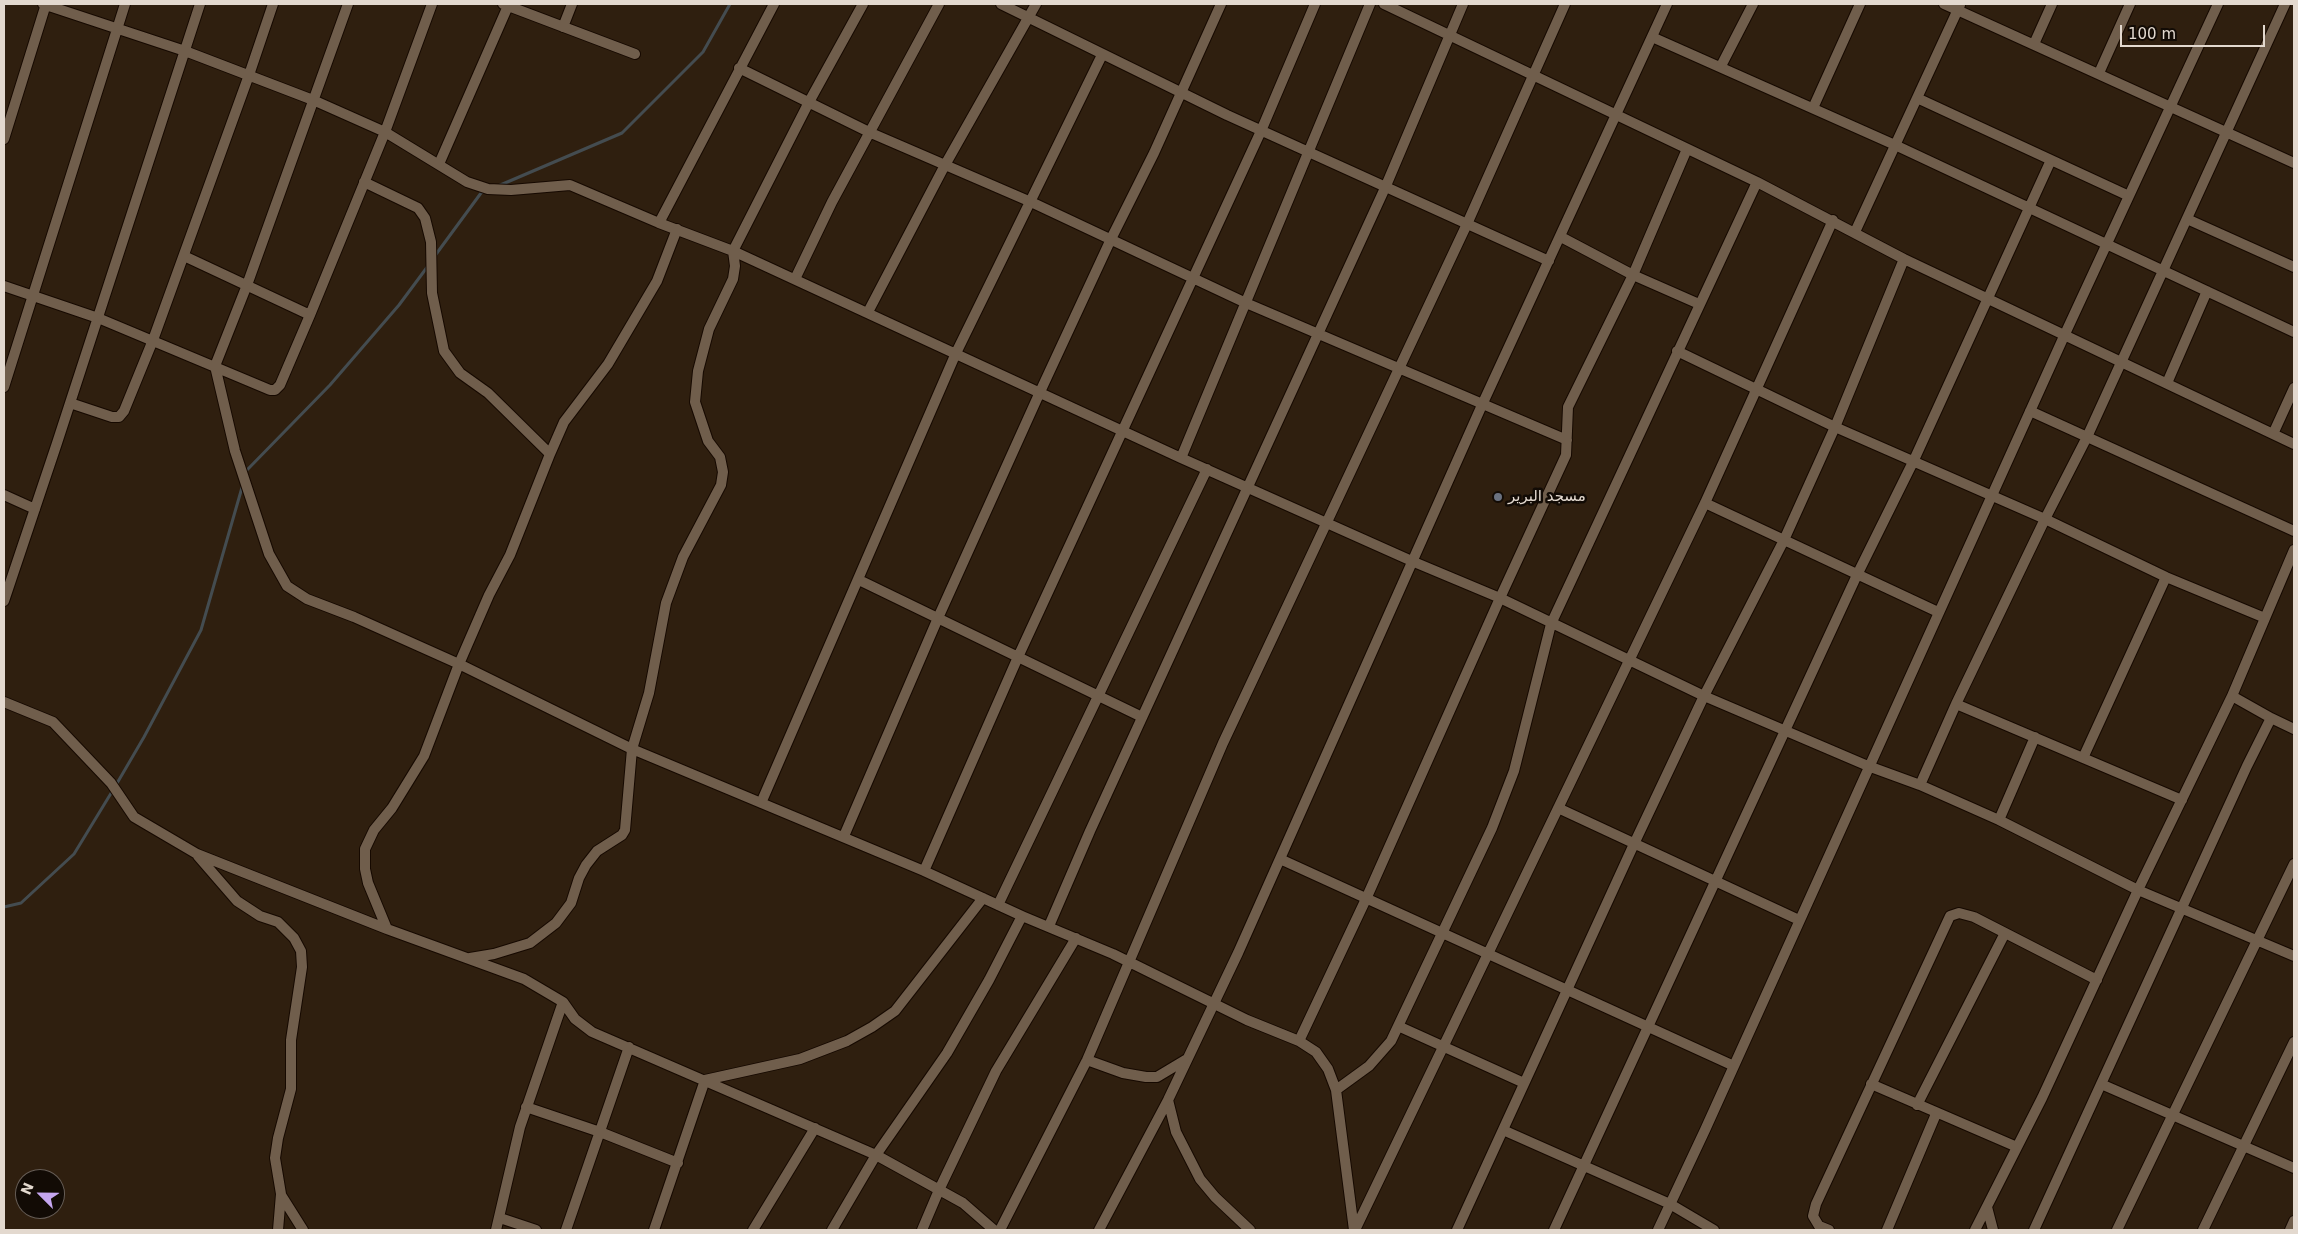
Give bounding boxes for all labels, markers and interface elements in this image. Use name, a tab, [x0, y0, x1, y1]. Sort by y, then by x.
scale bar	[2123, 15, 2268, 47]
text: 100 m	[2128, 25, 2176, 43]
place label: مسجد البرير	[1508, 488, 1586, 506]
marker: مسجد البرير	[1492, 491, 1504, 503]
north arrow	[15, 1169, 65, 1219]
text: N	[17, 1180, 37, 1197]

